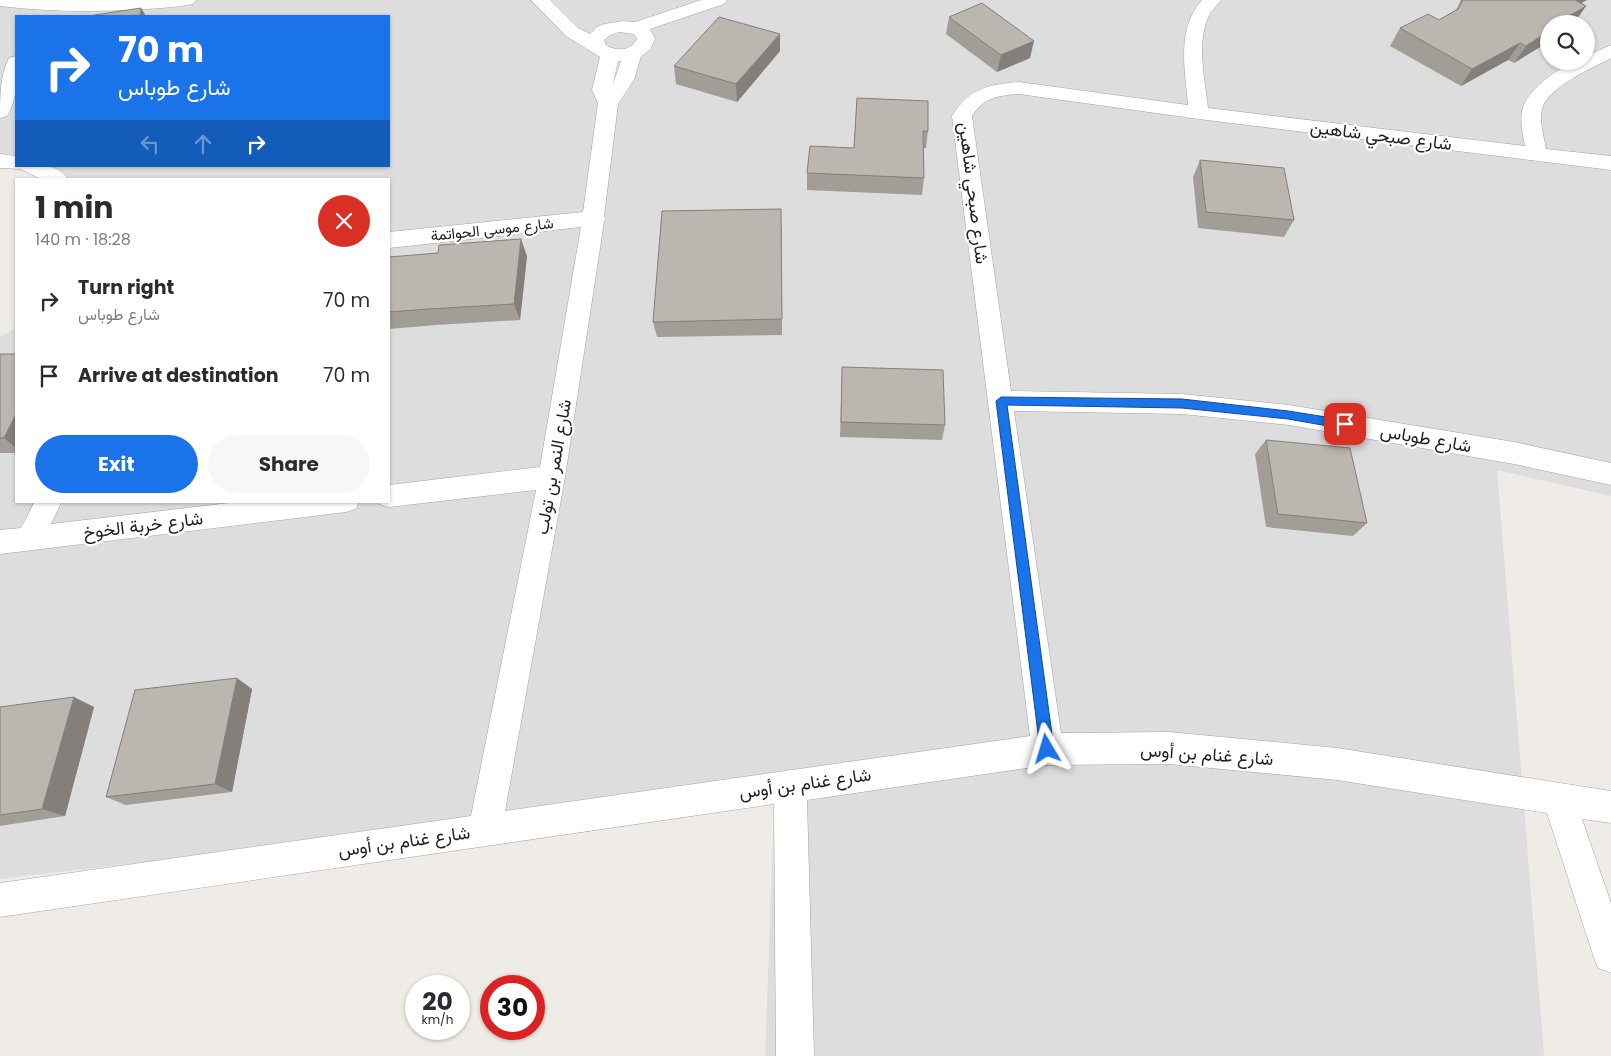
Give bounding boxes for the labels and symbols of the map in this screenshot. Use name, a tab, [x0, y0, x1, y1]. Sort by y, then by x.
street label: شارع صبحي شاهين	[1308, 114, 1453, 159]
street label: شارع صبحي شاهين	[950, 121, 995, 266]
street label: شارع موسى الحواتمة	[429, 212, 555, 247]
street label: شارع النمر بن تولب	[529, 397, 577, 537]
pin	[1324, 403, 1366, 445]
street label: شارع طوباس	[1379, 418, 1473, 458]
street label: شارع خربة الخوخ	[82, 505, 204, 545]
position arrow	[1020, 722, 1072, 774]
street label: شارع غنام بن أوس	[1140, 737, 1274, 771]
street label: شارع غنام بن أوس	[737, 761, 873, 805]
street label: شارع غنام بن أوس	[336, 819, 472, 863]
speed limit sign: 30	[480, 975, 545, 1040]

